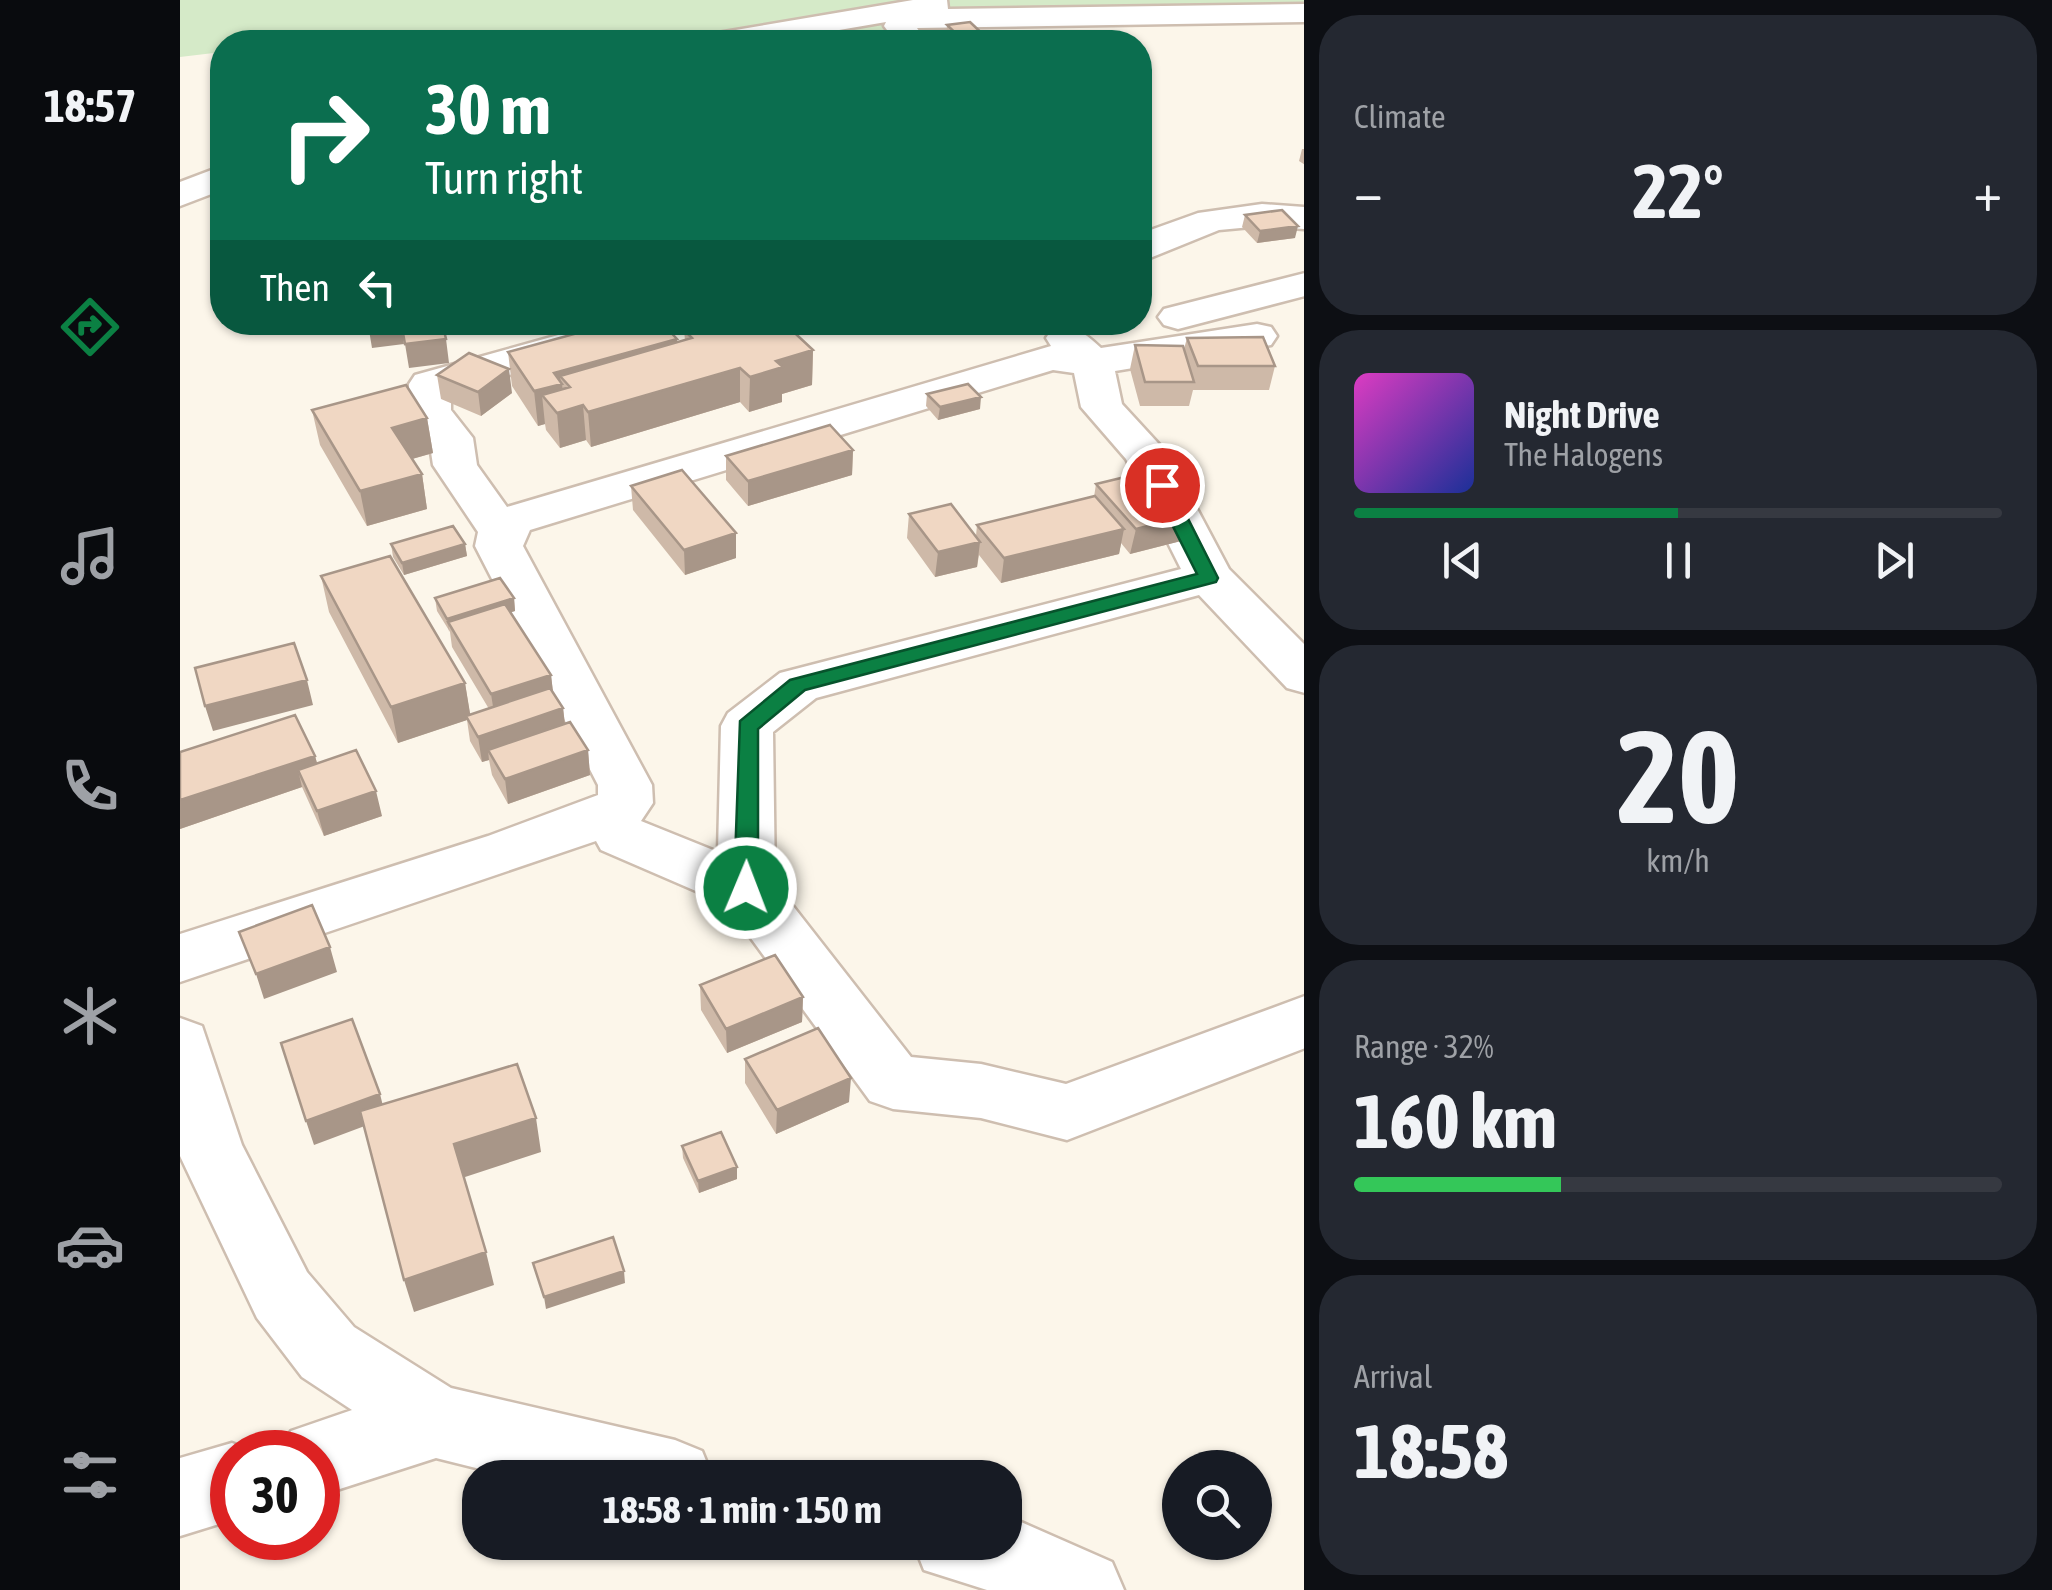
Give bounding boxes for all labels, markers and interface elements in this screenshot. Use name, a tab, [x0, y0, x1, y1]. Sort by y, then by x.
text: 30 m	[425, 69, 551, 149]
icon: right	[260, 70, 390, 200]
text: 18:57	[44, 80, 136, 132]
text: Climate	[1354, 98, 1446, 135]
text: 22°	[1632, 148, 1724, 234]
text: Turn right	[425, 152, 583, 204]
text: −	[1354, 160, 1383, 223]
text: +	[1973, 160, 2002, 223]
icon: left	[350, 260, 405, 315]
text: Then	[260, 266, 330, 309]
icon: directions	[55, 292, 125, 362]
text: Night Drive	[1504, 393, 1660, 436]
text: The Halogens	[1504, 436, 1663, 473]
pin	[1120, 443, 1205, 528]
icon: arrive	[1135, 458, 1190, 513]
icon: music	[55, 521, 125, 591]
icon: previous	[1435, 533, 1490, 588]
icon: pause	[1651, 533, 1706, 588]
icon: next	[1867, 533, 1922, 588]
text: 20	[1617, 702, 1739, 851]
icon: phone	[55, 751, 125, 821]
position arrow	[694, 836, 798, 940]
text: km/h	[1646, 842, 1710, 879]
icon: climate	[55, 981, 125, 1051]
text: Range · 32%	[1354, 1028, 1494, 1065]
text: 160 km	[1354, 1078, 1557, 1164]
icon: car	[55, 1210, 125, 1280]
text: Arrival	[1354, 1358, 1432, 1395]
text: 18:58	[1354, 1408, 1508, 1494]
speed limit sign: 30	[210, 1430, 340, 1560]
icon: filters	[55, 1440, 125, 1510]
map controls	[1162, 1450, 1272, 1560]
button: search	[1162, 1450, 1272, 1560]
text: 18:58 · 1 min · 150 m	[602, 1488, 882, 1531]

